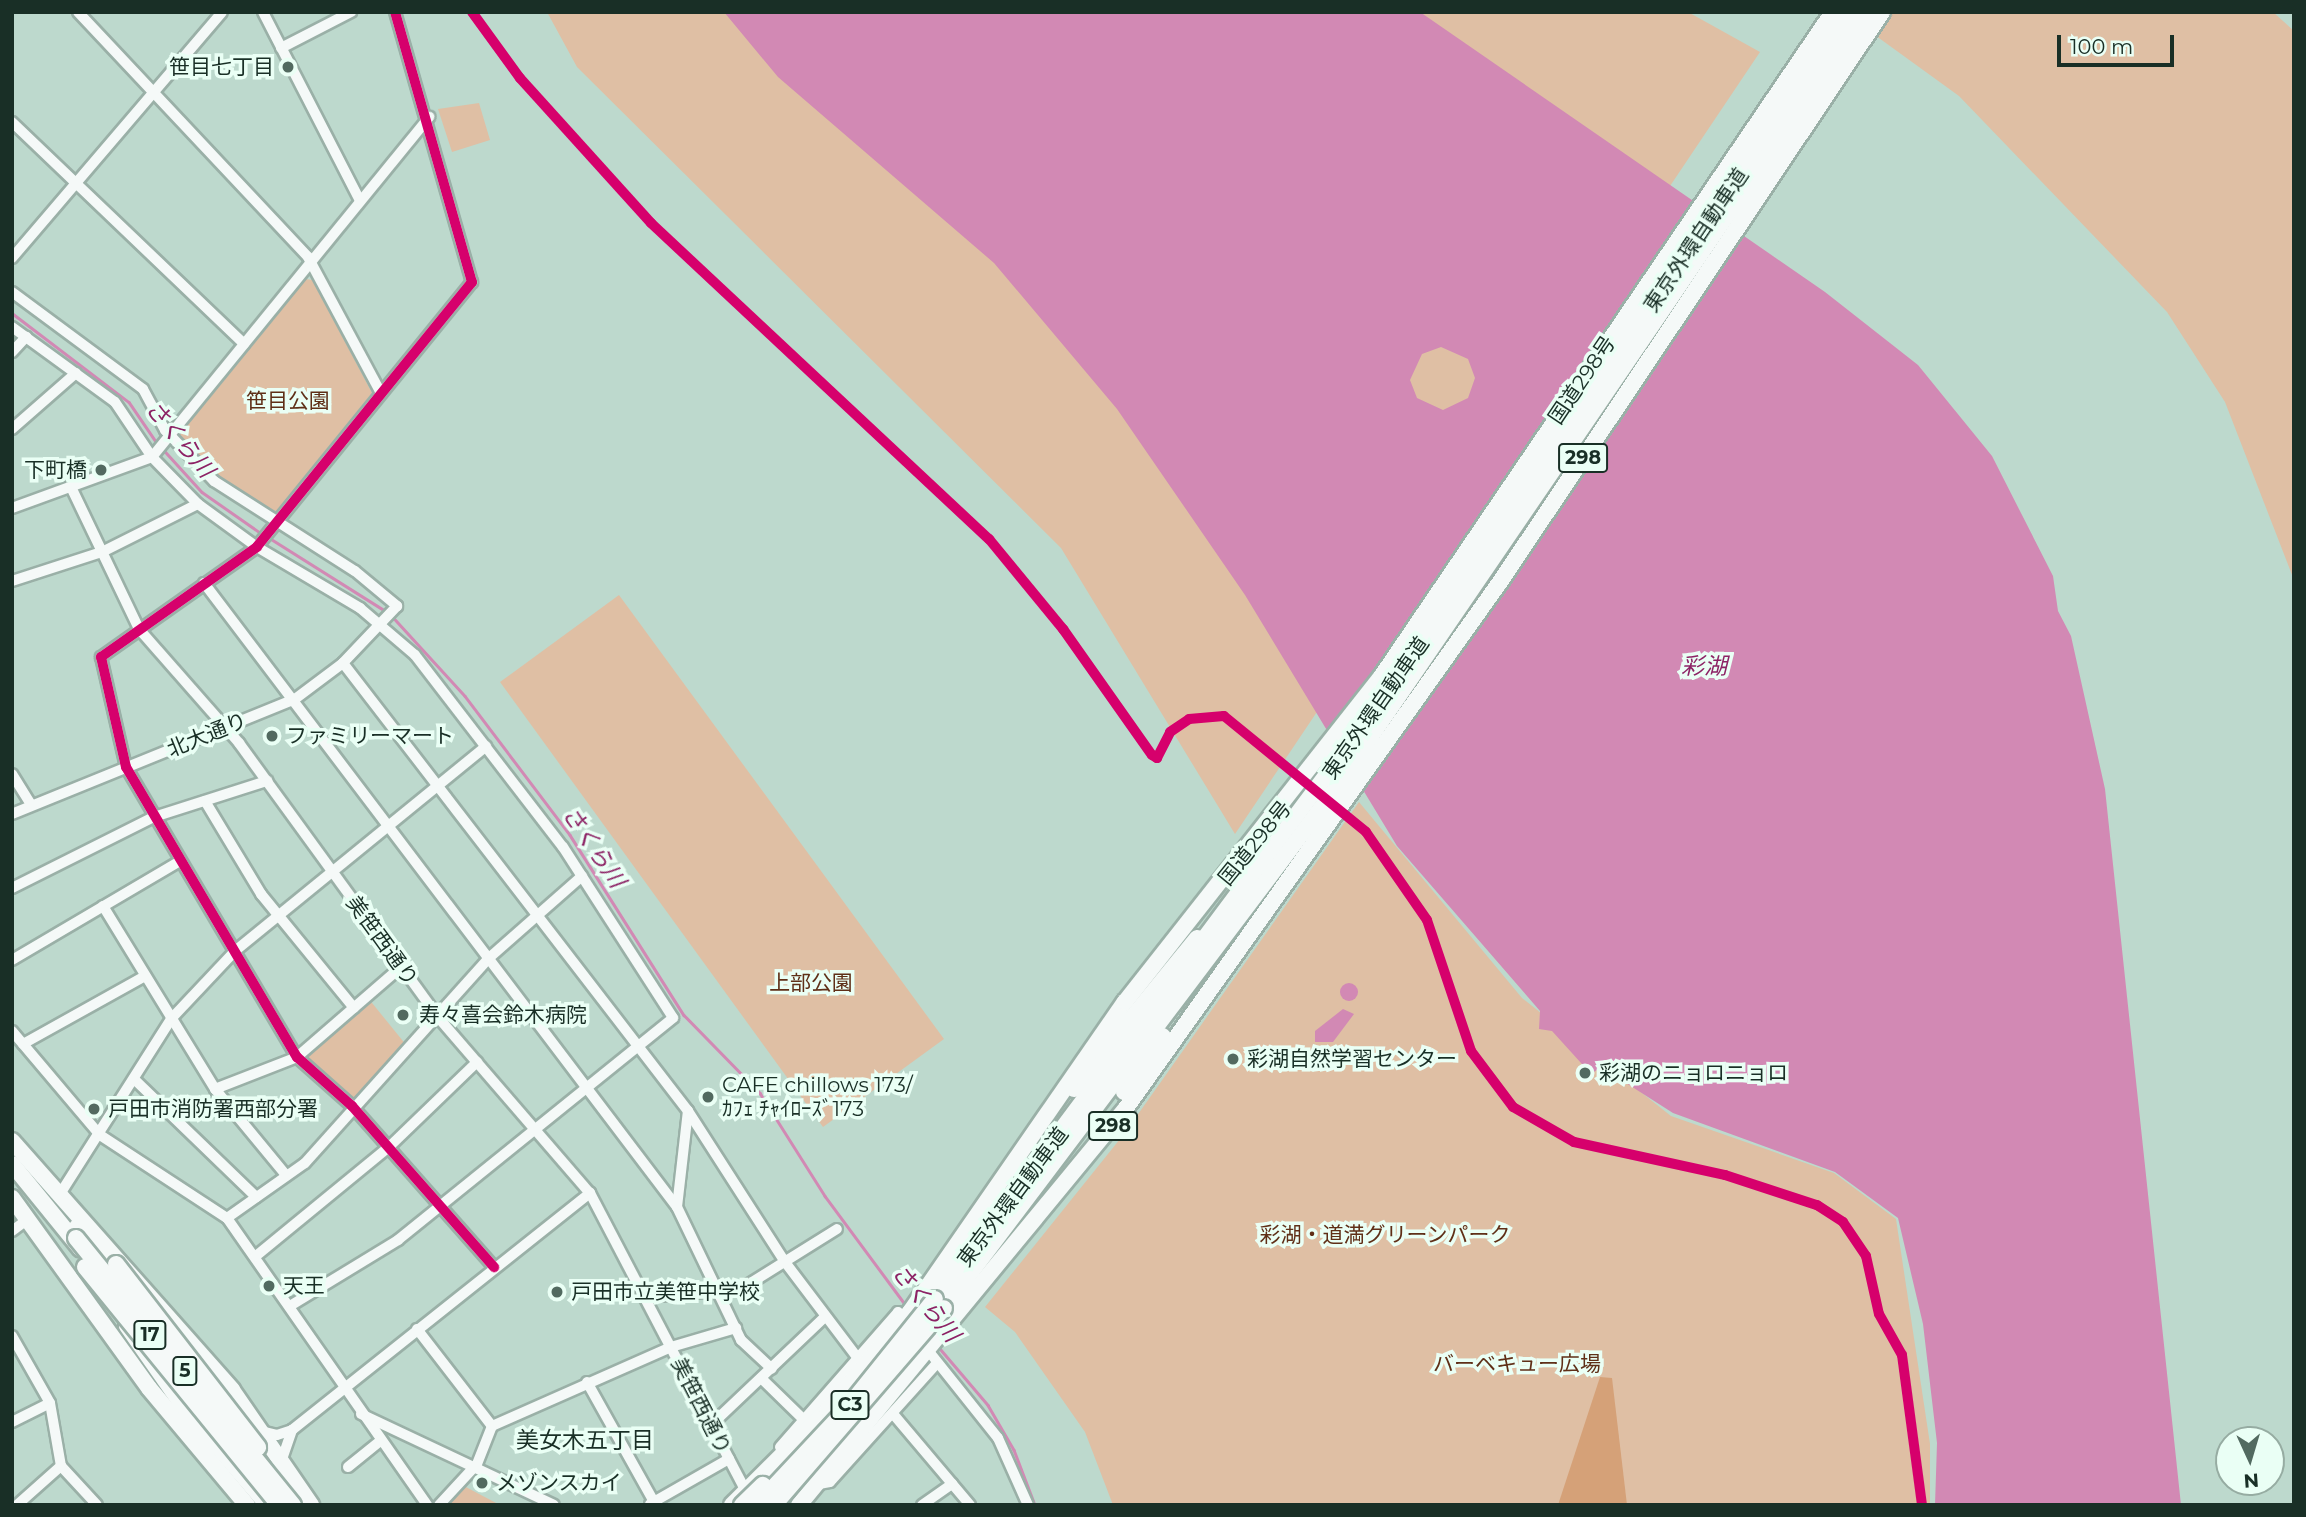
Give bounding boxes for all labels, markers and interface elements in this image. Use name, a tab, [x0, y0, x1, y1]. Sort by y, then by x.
scale bar	[2061, 21, 2178, 65]
text: 100 m	[2070, 34, 2133, 59]
place label: 笹目七丁目	[169, 54, 274, 80]
marker: 笹目七丁目	[280, 59, 296, 75]
street label: 東京外環自動車道	[1639, 163, 1753, 317]
street label: 国道298号	[1543, 331, 1621, 429]
park label: 笹目公園	[246, 388, 330, 414]
water label: さくら川	[140, 395, 220, 483]
road number: 298	[1557, 442, 1609, 474]
place label: 下町橋	[24, 457, 87, 483]
marker: 下町橋	[93, 462, 109, 478]
street label: 東京外環自動車道	[1317, 632, 1435, 784]
water label: 彩湖	[1681, 652, 1727, 680]
street label: 北大通り	[163, 708, 251, 762]
place label: ファミリーマート	[286, 723, 454, 749]
marker: ファミリーマート	[264, 728, 280, 744]
street label: 国道298号	[1213, 796, 1297, 890]
water label: さくら川	[557, 801, 631, 893]
street label: 美笹西通り	[341, 891, 423, 991]
park label: 上部公園	[769, 970, 853, 996]
place label: 寿々喜会鈴木病院	[419, 1002, 587, 1028]
marker: 寿々喜会鈴木病院	[393, 1005, 413, 1025]
place label: 彩湖自然学習センター	[1247, 1046, 1457, 1072]
marker: 彩湖自然学習センター	[1225, 1051, 1241, 1067]
place label: 彩湖のニョロニョロ	[1599, 1060, 1788, 1086]
marker: 彩湖のニョロニョロ	[1577, 1065, 1593, 1081]
place label: CAFE chillows 173/ ｶﾌｪ ﾁｬｲﾛｰｽﾞ173	[722, 1072, 913, 1122]
marker: CAFE chillows 173/ ｶﾌｪ ﾁｬｲﾛｰｽﾞ173	[700, 1089, 716, 1105]
place label: 戸田市消防署西部分署	[108, 1096, 318, 1122]
marker: 戸田市消防署西部分署	[86, 1101, 102, 1117]
road number: 298	[1087, 1110, 1139, 1142]
street label: 東京外環自動車道	[952, 1122, 1074, 1272]
park label: 彩湖・道満グリーンパーク	[1259, 1222, 1511, 1248]
water label: さくら川	[886, 1259, 966, 1347]
place label: 天王	[283, 1273, 325, 1299]
marker: 天王	[261, 1278, 277, 1294]
place label: 戸田市立美笹中学校	[571, 1279, 760, 1305]
marker: 戸田市立美笹中学校	[549, 1284, 565, 1300]
road number: 17	[132, 1320, 168, 1350]
park label: バーベキュー広場	[1433, 1351, 1601, 1377]
street label: 美笹西通り	[666, 1354, 736, 1458]
road number: 5	[171, 1356, 199, 1386]
road number: C3	[829, 1390, 871, 1420]
district label: 美女木五丁目	[516, 1426, 654, 1454]
north arrow	[2215, 1426, 2285, 1496]
text: N	[2243, 1468, 2260, 1492]
place label: メゾンスカイ	[496, 1470, 622, 1496]
marker: メゾンスカイ	[474, 1475, 490, 1491]

